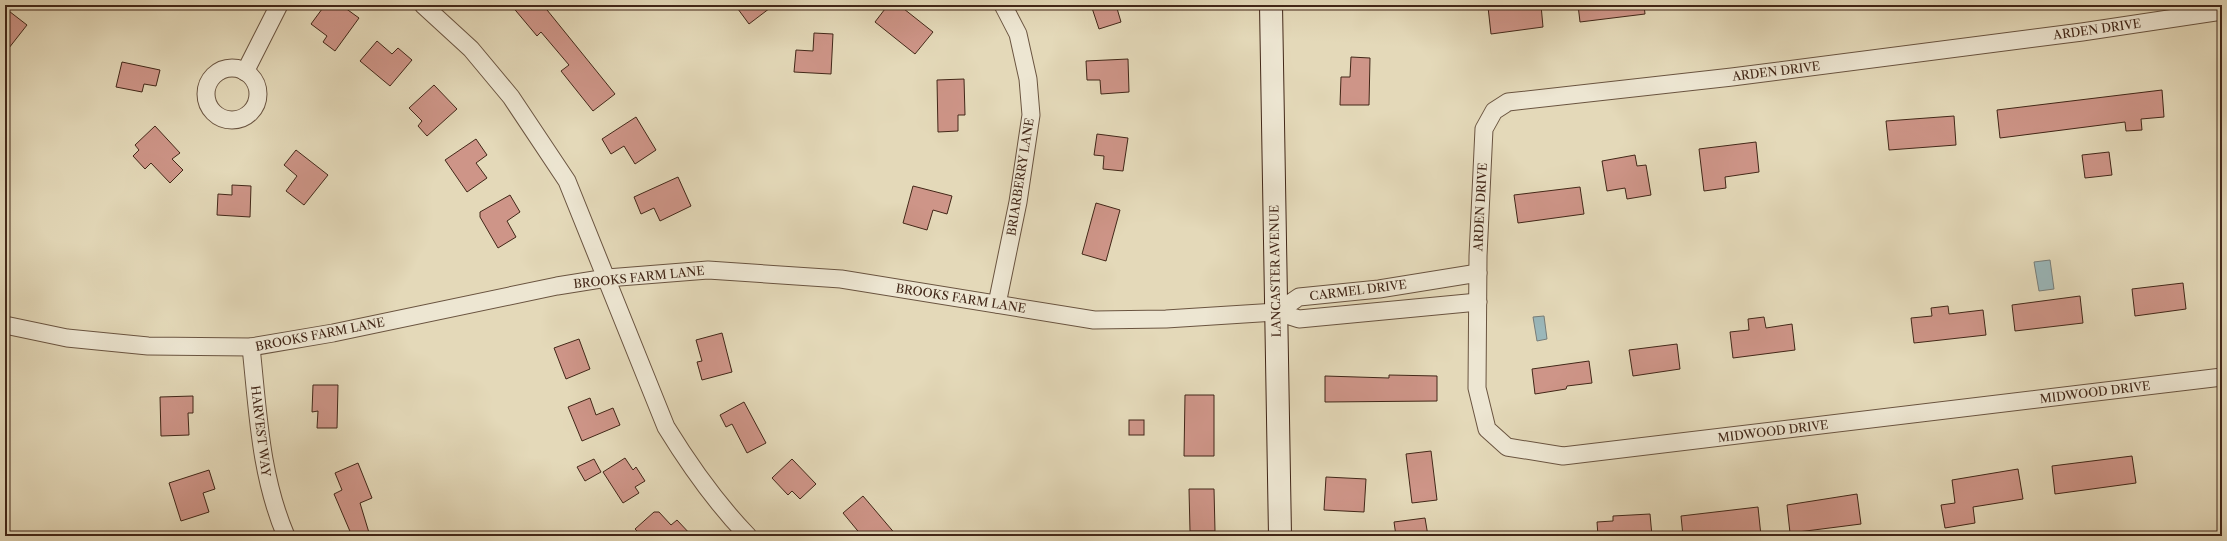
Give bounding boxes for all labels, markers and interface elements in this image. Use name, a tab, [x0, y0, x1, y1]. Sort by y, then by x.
street label: ARDEN DRIVE	[2051, 15, 2142, 43]
street label: ARDEN DRIVE	[1730, 58, 1821, 84]
street label: BRIARBERRY LANE	[1003, 117, 1037, 237]
street label: ARDEN DRIVE	[1470, 162, 1490, 253]
street label: LANCASTER AVENUE	[1266, 205, 1284, 337]
street label: BROOKS FARM LANE	[573, 263, 705, 291]
street label: CARMEL DRIVE	[1309, 277, 1407, 303]
street label: BROOKS FARM LANE	[895, 280, 1027, 316]
street label: BROOKS FARM LANE	[254, 314, 386, 354]
street label: MIDWOOD DRIVE	[2039, 378, 2151, 406]
street label: HARVEST WAY	[248, 385, 274, 478]
street label: MIDWOOD DRIVE	[1717, 417, 1829, 445]

